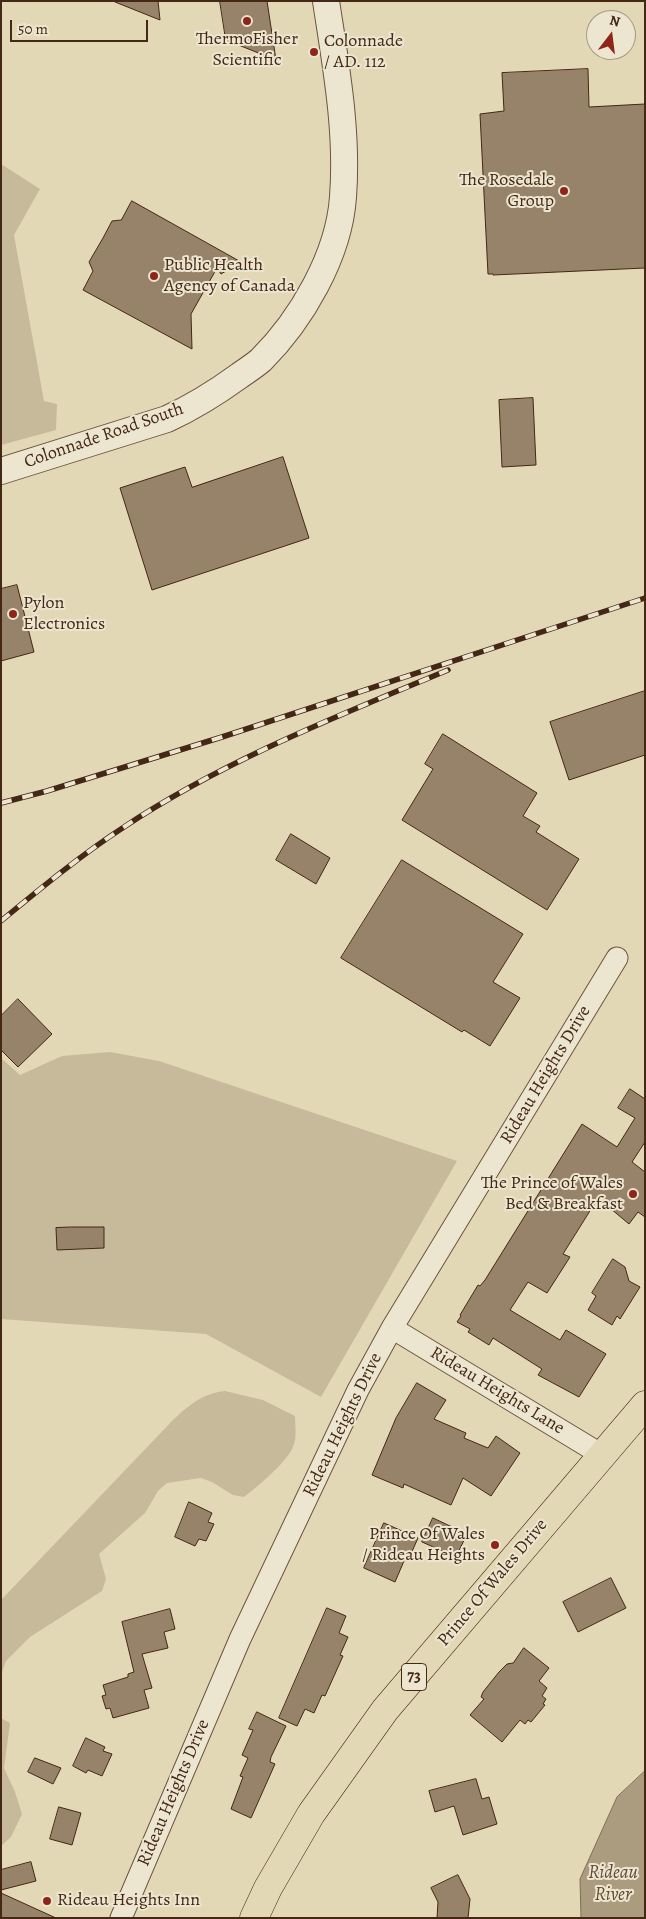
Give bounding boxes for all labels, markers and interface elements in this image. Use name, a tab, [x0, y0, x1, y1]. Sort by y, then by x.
scale bar	[12, 10, 150, 42]
north arrow	[586, 10, 636, 60]
text: N	[607, 10, 622, 31]
marker: ThermoFisher Scientific	[241, 15, 253, 27]
text: 50 m	[18, 19, 48, 39]
place label: ThermoFisher Scientific	[196, 29, 298, 72]
place label: Colonnade / AD. 112	[324, 31, 403, 74]
marker: Colonnade / AD. 112	[308, 46, 320, 58]
place label: The Rosedale Group	[459, 170, 554, 212]
marker: The Rosedale Group	[558, 185, 570, 197]
place label: Public Health Agency of Canada	[164, 255, 295, 298]
marker: Public Health Agency of Canada	[148, 270, 160, 282]
street label: Colonnade Road South	[21, 399, 187, 473]
place label: Pylon Electronics	[23, 593, 105, 636]
marker: Pylon Electronics	[7, 608, 19, 620]
street label: Rideau Heights Drive	[496, 1002, 596, 1148]
place label: The Prince of Wales Bed & Breakfast	[481, 1173, 623, 1216]
marker: The Prince of Wales Bed & Breakfast	[627, 1188, 639, 1200]
street label: Rideau Heights Lane	[426, 1342, 568, 1440]
street label: Rideau Heights Drive	[299, 1350, 387, 1500]
street label: Prince Of Wales Drive	[433, 1515, 553, 1651]
place label: Prince Of Wales / Rideau Heights	[362, 1524, 485, 1566]
marker: Prince Of Wales / Rideau Heights	[489, 1539, 501, 1551]
road number: 73	[402, 1664, 426, 1690]
street label: Rideau Heights Drive	[133, 1716, 215, 1870]
water label: Rideau River	[588, 1862, 638, 1906]
place label: Rideau Heights Inn	[57, 1890, 200, 1912]
marker: Rideau Heights Inn	[41, 1895, 53, 1907]

